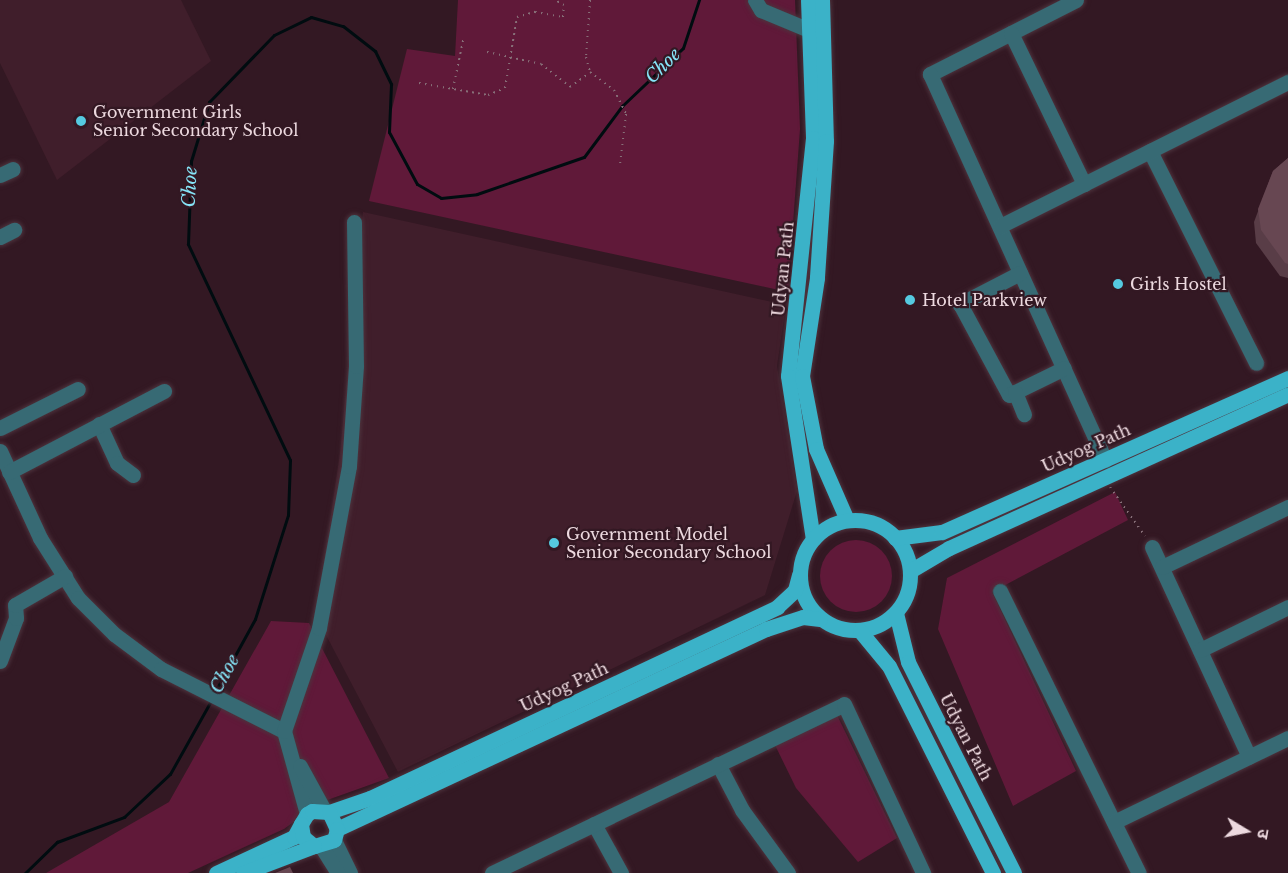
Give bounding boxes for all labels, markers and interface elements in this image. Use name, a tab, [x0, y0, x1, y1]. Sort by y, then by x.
water label: Choe	[641, 44, 685, 88]
place label: Government Girls Senior Secondary School	[93, 102, 299, 140]
marker: Government Girls Senior Secondary School	[74, 114, 88, 128]
water label: Choe	[178, 166, 202, 208]
street label: Udyan Path	[768, 221, 798, 317]
place label: Girls Hostel	[1130, 274, 1227, 294]
marker: Girls Hostel	[1111, 277, 1125, 291]
place label: Hotel Parkview	[922, 290, 1047, 310]
marker: Hotel Parkview	[903, 293, 917, 307]
street label: Udyog Path	[1039, 420, 1133, 476]
place label: Government Model Senior Secondary School	[566, 524, 772, 562]
marker: Government Model Senior Secondary School	[547, 536, 561, 550]
water label: Choe	[206, 651, 244, 697]
street label: Udyog Path	[517, 658, 611, 716]
street label: Udyan Path	[936, 690, 996, 784]
north arrow	[1216, 801, 1276, 861]
text: उ	[1253, 828, 1274, 840]

